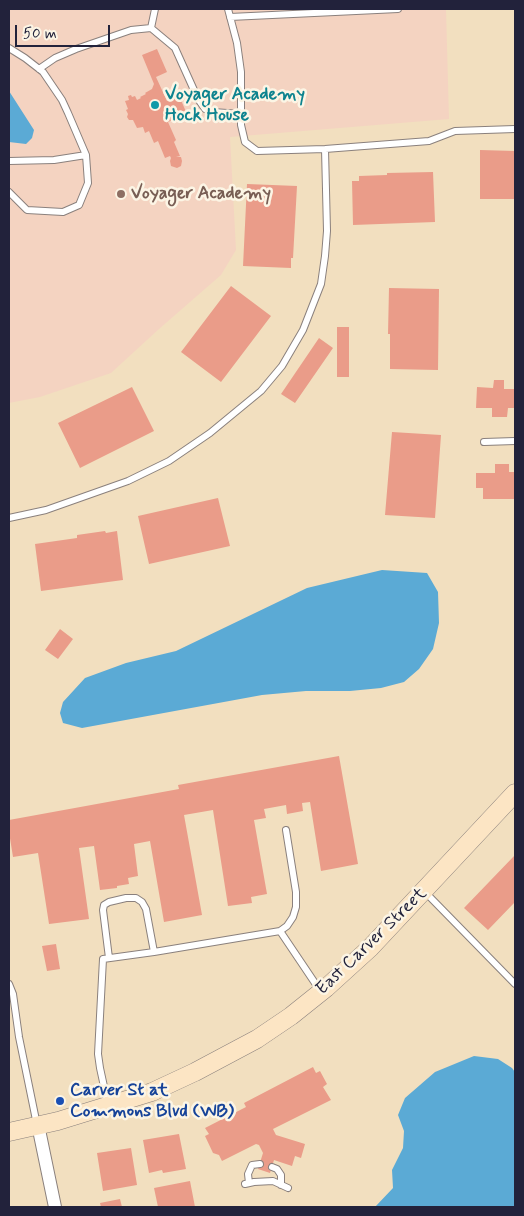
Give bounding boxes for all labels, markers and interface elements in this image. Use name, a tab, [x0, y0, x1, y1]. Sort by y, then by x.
scale bar	[18, 15, 112, 47]
text: 50 m	[23, 24, 57, 44]
place label: Voyager Academy Hock House	[165, 84, 305, 126]
marker: Voyager Academy Hock House	[149, 99, 161, 111]
place label: Voyager Academy	[131, 183, 271, 205]
marker: Voyager Academy	[115, 188, 127, 200]
street label: East Carver Street	[312, 884, 432, 1000]
place label: Carver St at Commons Blvd (WB)	[70, 1080, 234, 1122]
marker: Carver St at Commons Blvd (WB)	[54, 1095, 66, 1107]

